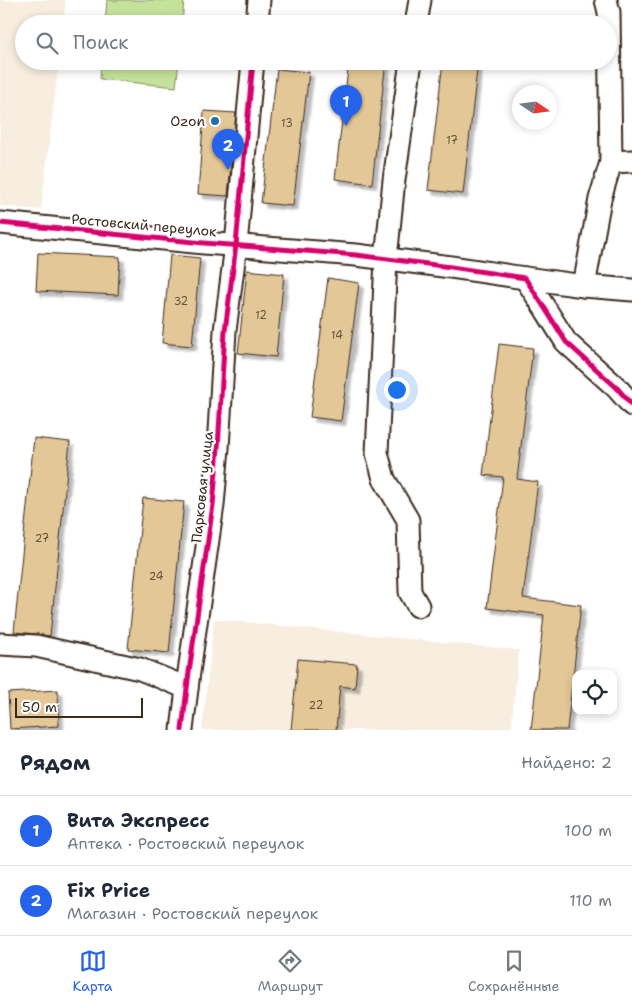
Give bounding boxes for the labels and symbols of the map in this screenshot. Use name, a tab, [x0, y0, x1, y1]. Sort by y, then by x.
pin: 1	[330, 85, 362, 126]
north arrow	[512, 85, 557, 130]
place label: Ozon	[170, 112, 205, 130]
marker: Ozon	[209, 115, 221, 127]
house number: 13	[281, 116, 293, 131]
pin: 2	[212, 129, 244, 170]
house number: 17	[446, 133, 458, 148]
street label: Ростовский переулок	[71, 210, 218, 240]
house number: 32	[174, 294, 188, 309]
house number: 12	[255, 308, 267, 323]
house number: 14	[331, 328, 343, 343]
your location	[384, 377, 410, 403]
street label: Парковая улица	[187, 430, 217, 544]
house number: 27	[35, 531, 50, 546]
house number: 24	[149, 569, 164, 584]
scale bar	[15, 695, 142, 718]
house number: 22	[309, 698, 323, 713]

